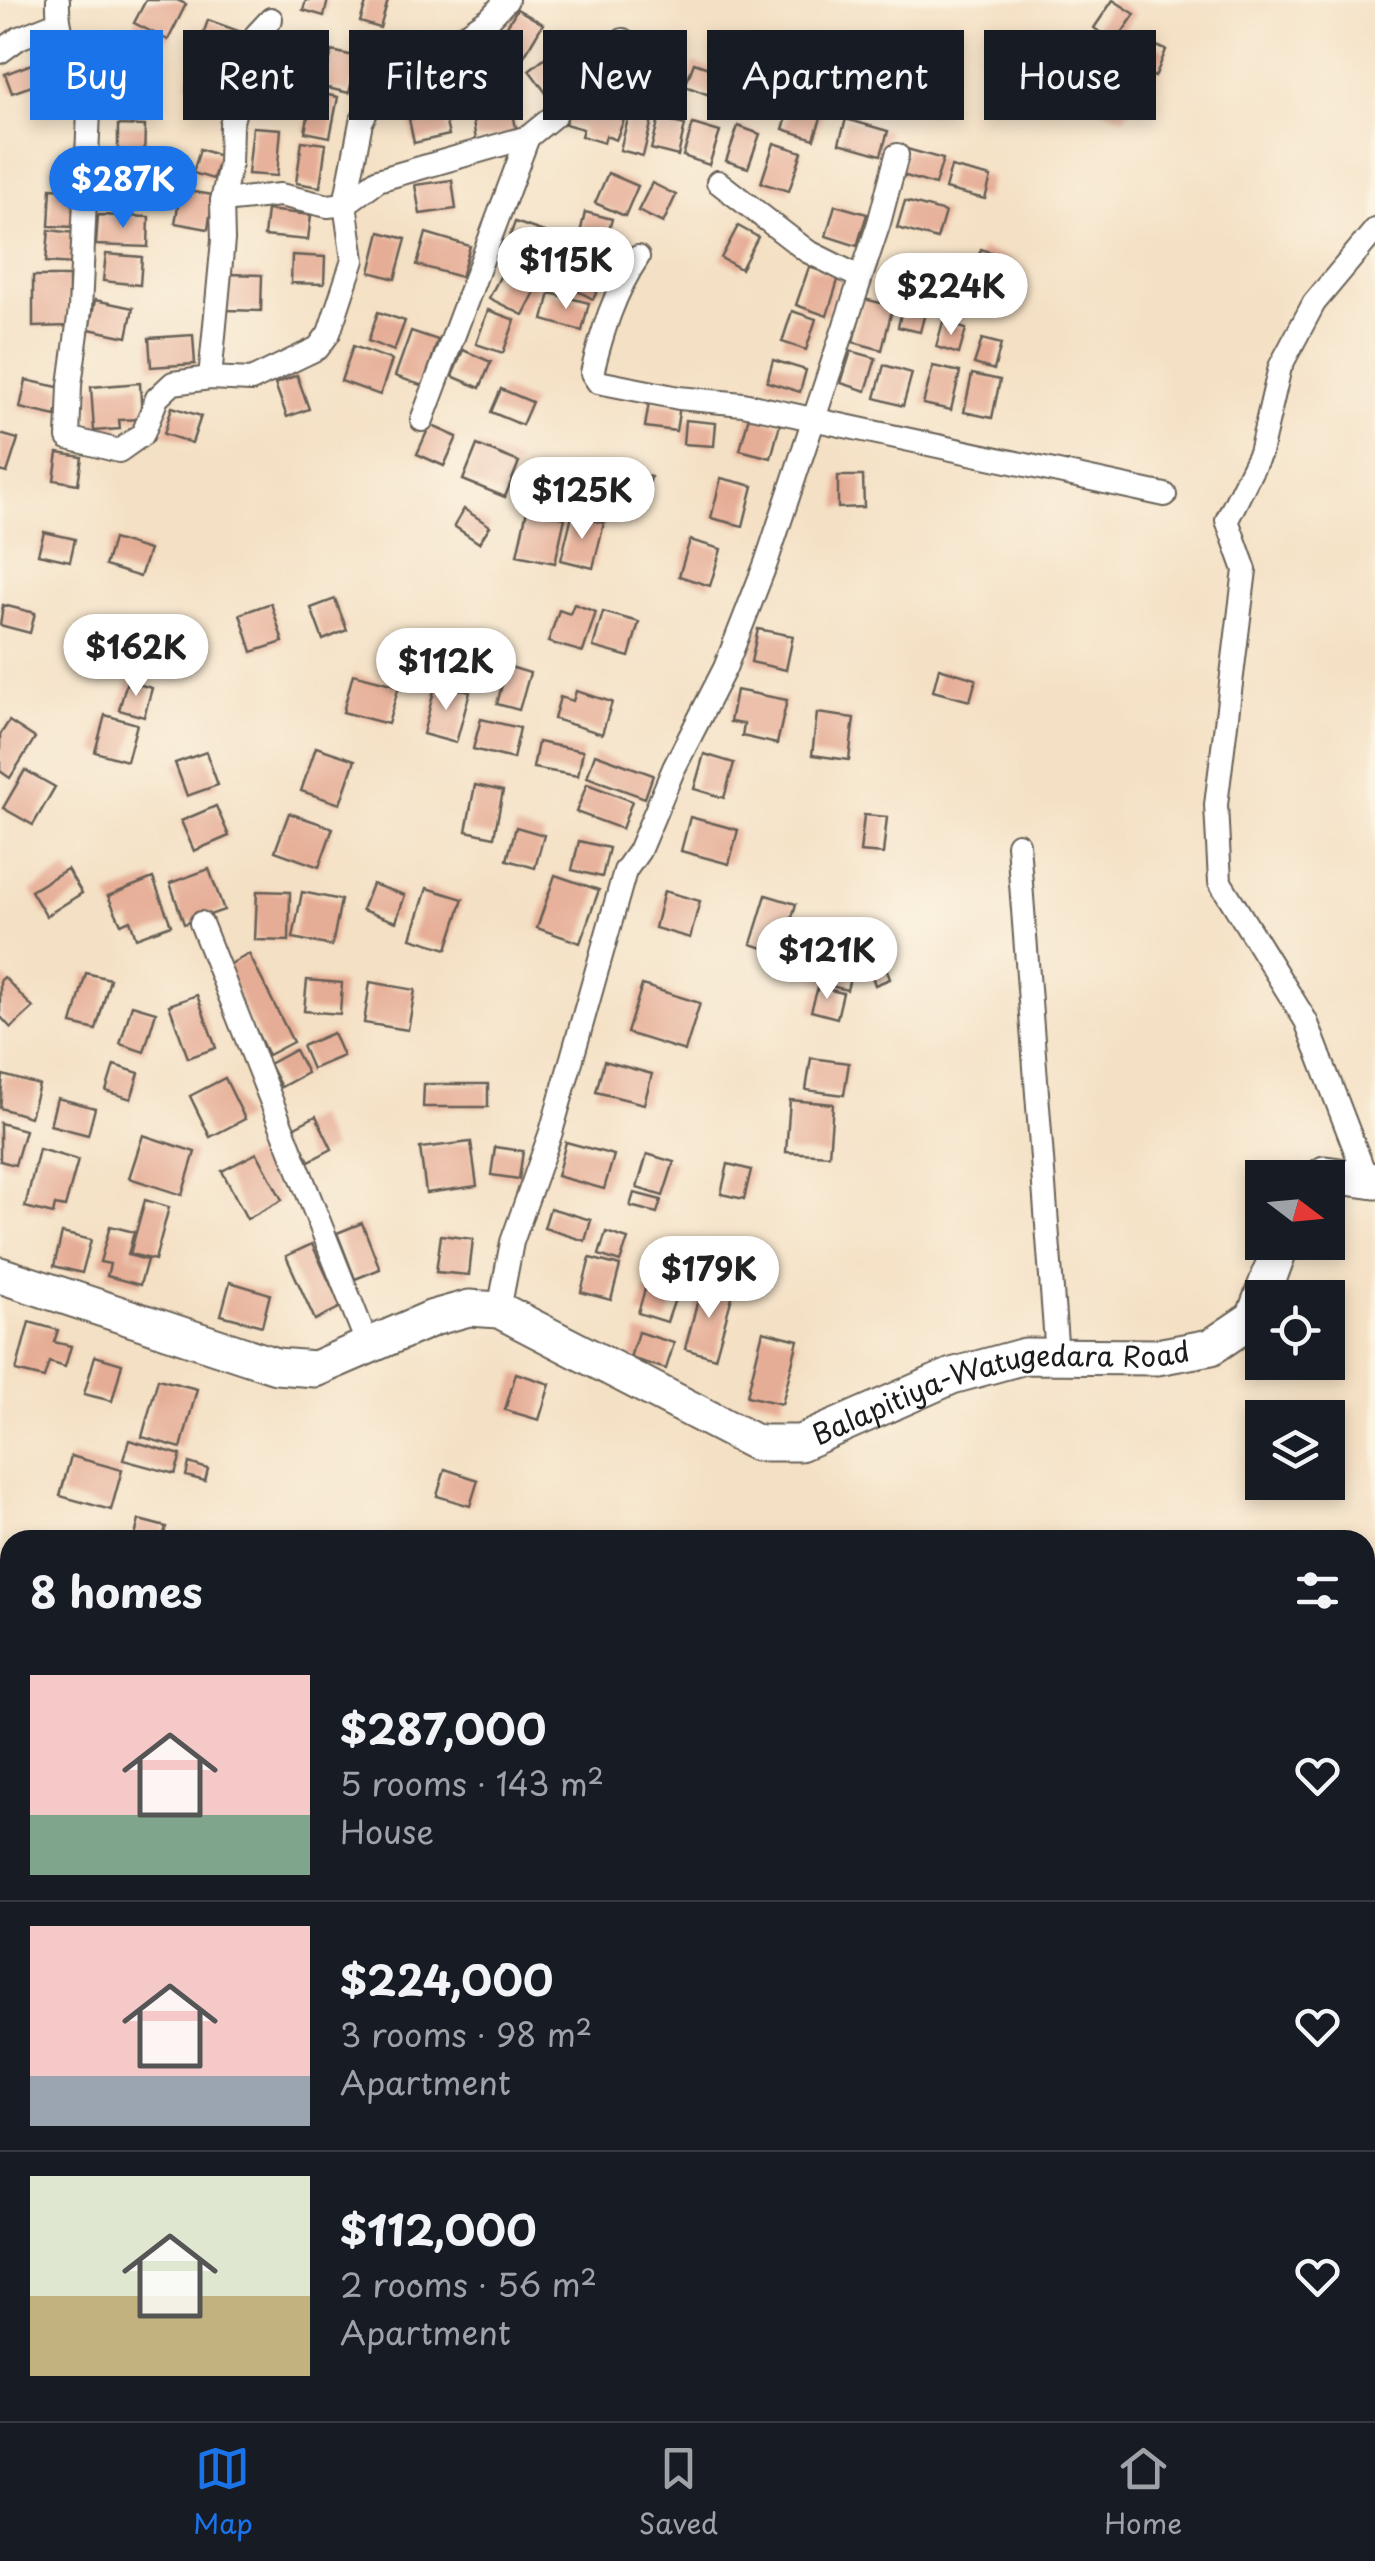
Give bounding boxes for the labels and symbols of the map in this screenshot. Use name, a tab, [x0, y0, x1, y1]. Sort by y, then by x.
pin: $287K	[53, 146, 193, 231]
pin: $115K	[496, 227, 636, 312]
pin: $224K	[881, 253, 1021, 338]
pin: $125K	[512, 457, 652, 542]
pin: $162K	[66, 614, 206, 699]
pin: $112K	[376, 628, 516, 713]
pin: $121K	[757, 917, 897, 1002]
north arrow	[1245, 1160, 1345, 1260]
pin: $179K	[639, 1236, 779, 1321]
street label: Balapitiya-Watugedara Road	[805, 1328, 1193, 1455]

